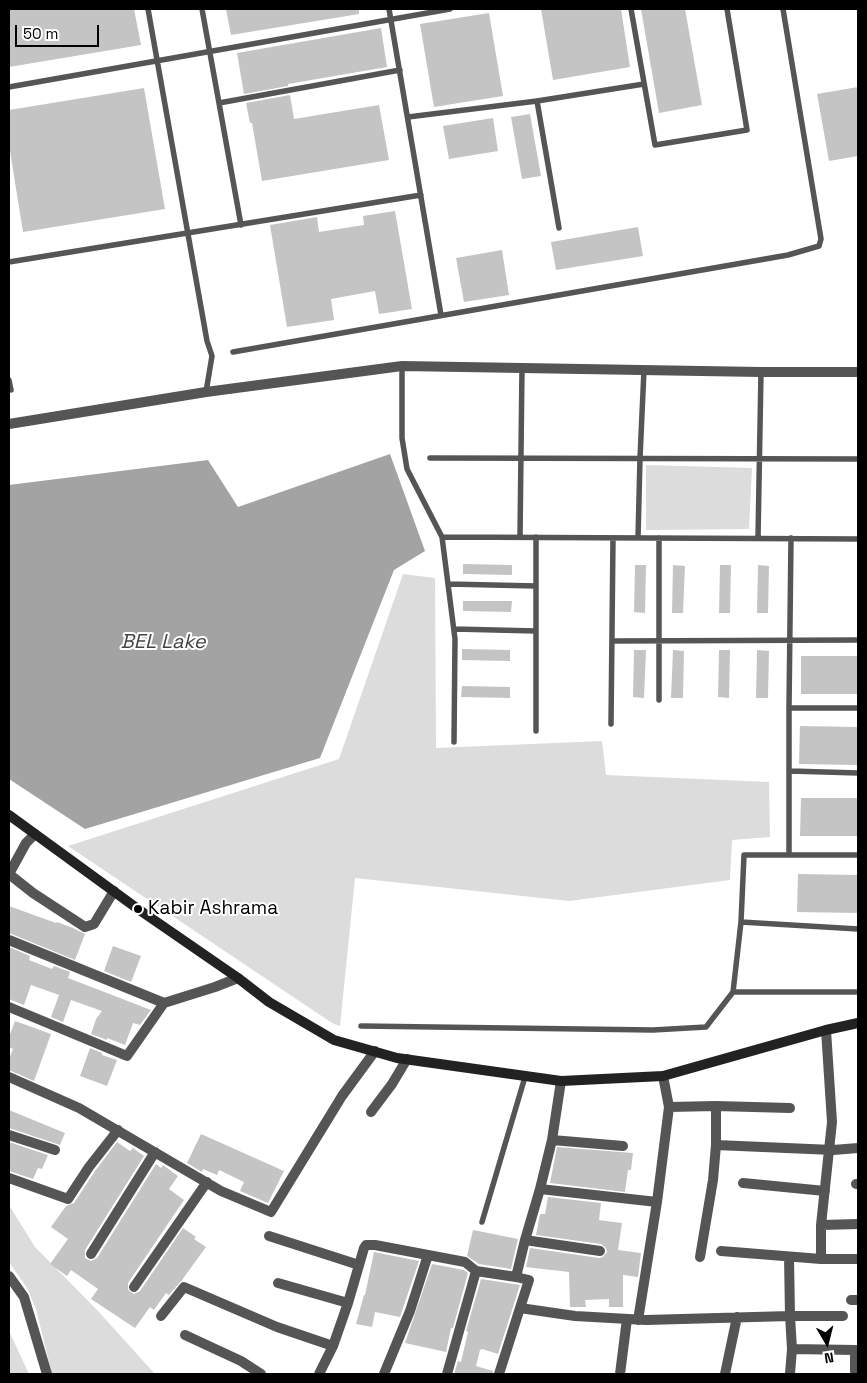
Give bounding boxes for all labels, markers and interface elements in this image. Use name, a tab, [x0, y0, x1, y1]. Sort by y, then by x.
scale bar	[18, 15, 101, 47]
text: 50 m	[23, 24, 58, 43]
water label: BEL Lake	[120, 631, 206, 655]
place label: Kabir Ashrama	[148, 898, 278, 920]
marker: Kabir Ashrama	[132, 903, 144, 915]
north arrow	[802, 1318, 852, 1368]
text: N	[823, 1348, 835, 1367]

